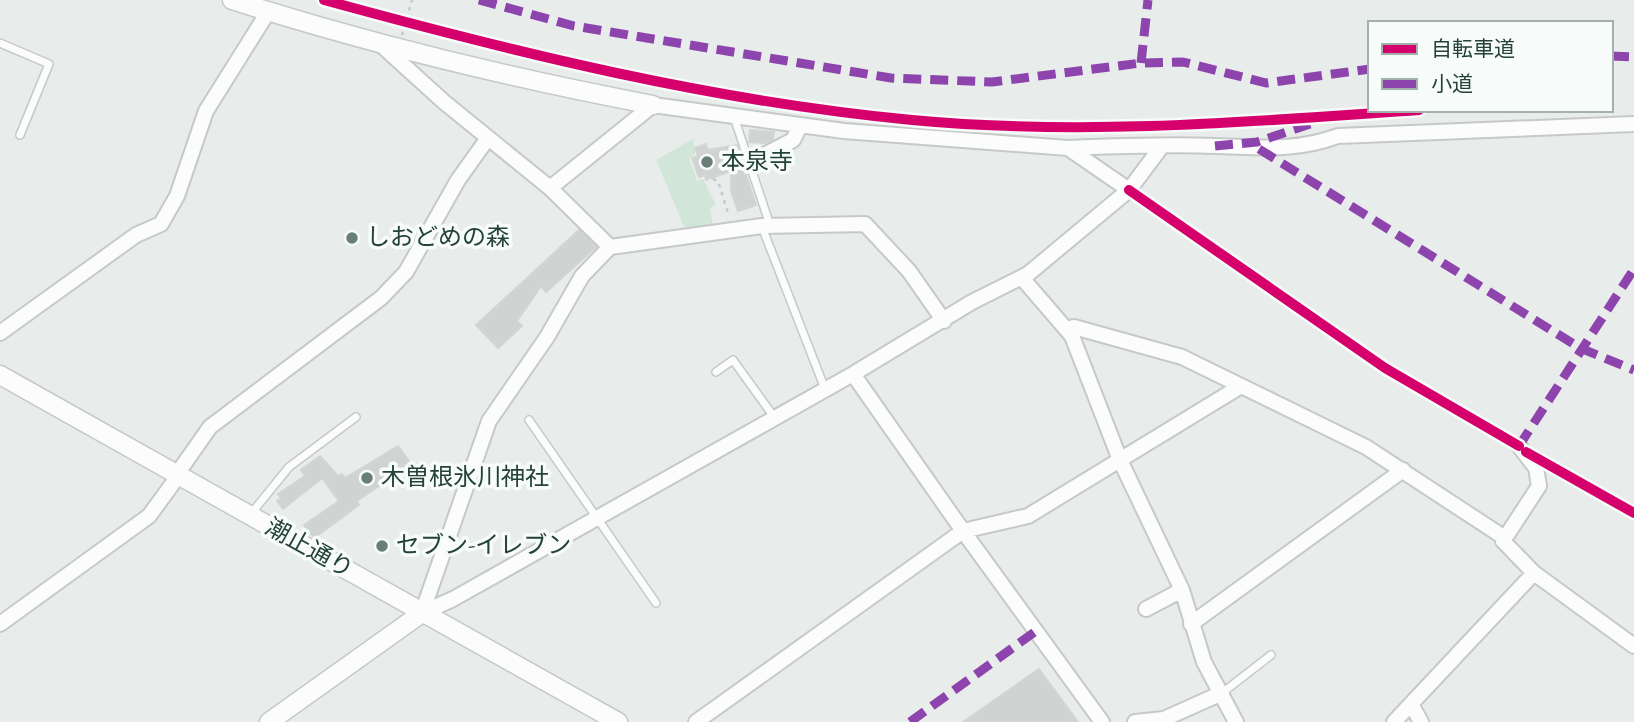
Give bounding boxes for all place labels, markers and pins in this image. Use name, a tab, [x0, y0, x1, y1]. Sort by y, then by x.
place label: 本泉寺	[721, 148, 793, 174]
marker: 本泉寺	[699, 154, 715, 170]
place label: しおどめの森	[366, 224, 510, 250]
marker: しおどめの森	[344, 230, 360, 246]
place label: 木曽根氷川神社	[381, 464, 549, 490]
marker: 木曽根氷川神社	[359, 470, 375, 486]
place label: セブン-イレブン	[396, 532, 571, 558]
marker: セブン-イレブン	[374, 538, 390, 554]

